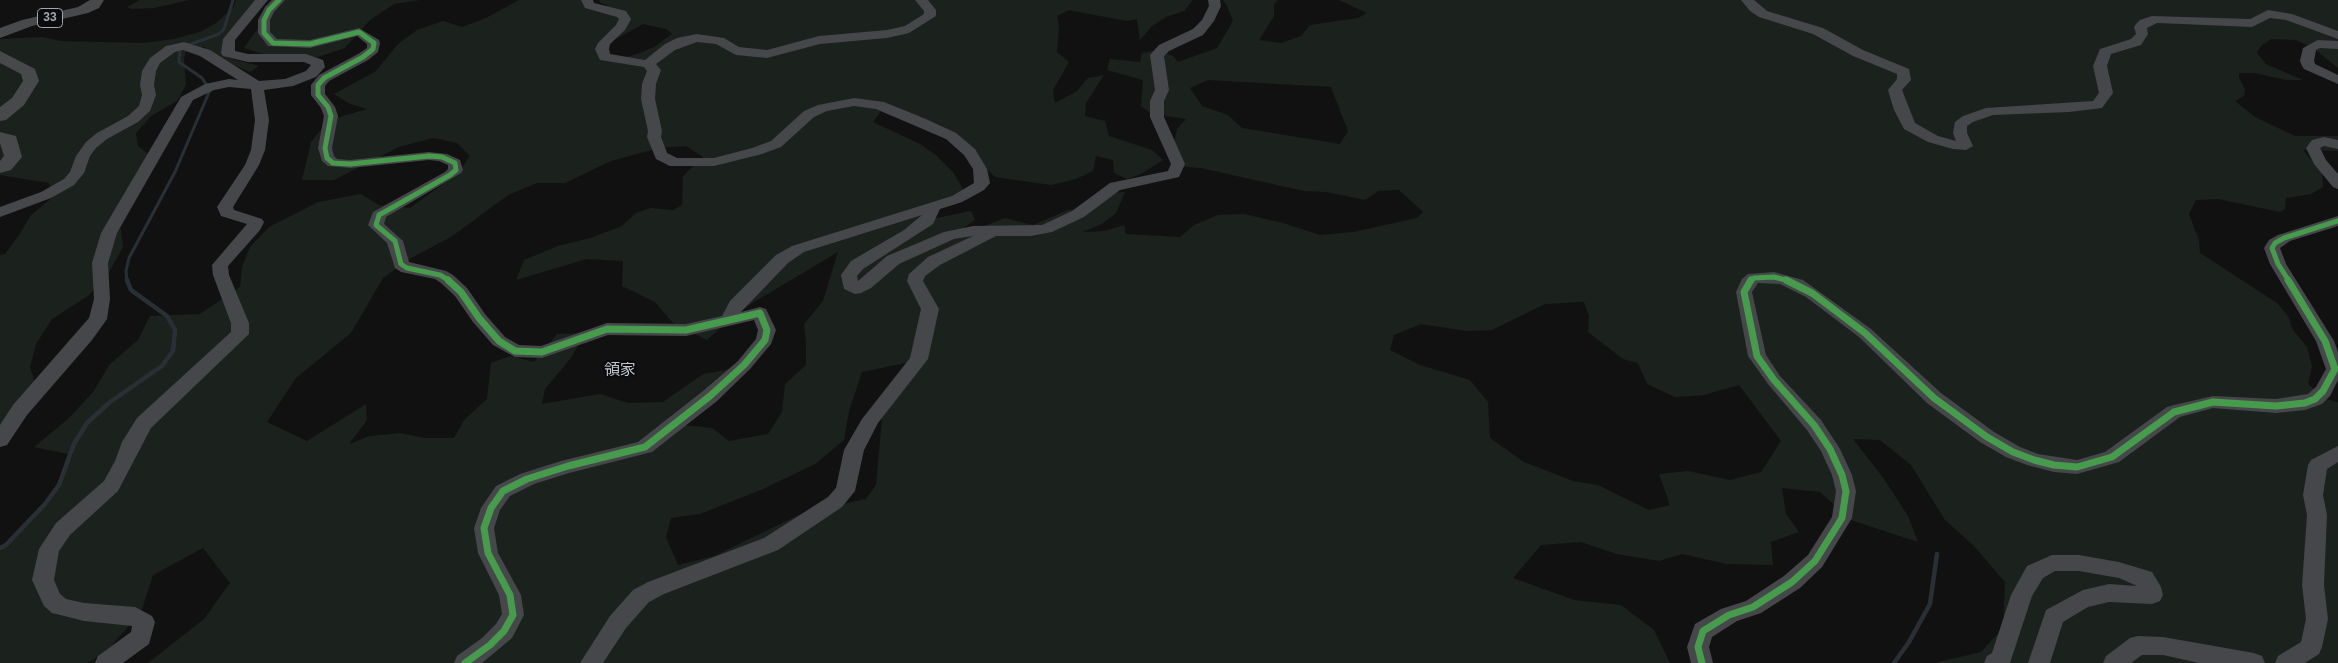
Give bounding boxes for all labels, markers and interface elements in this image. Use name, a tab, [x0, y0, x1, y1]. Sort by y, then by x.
road number: 33	[38, 8, 62, 28]
district label: 領家	[604, 361, 636, 381]

